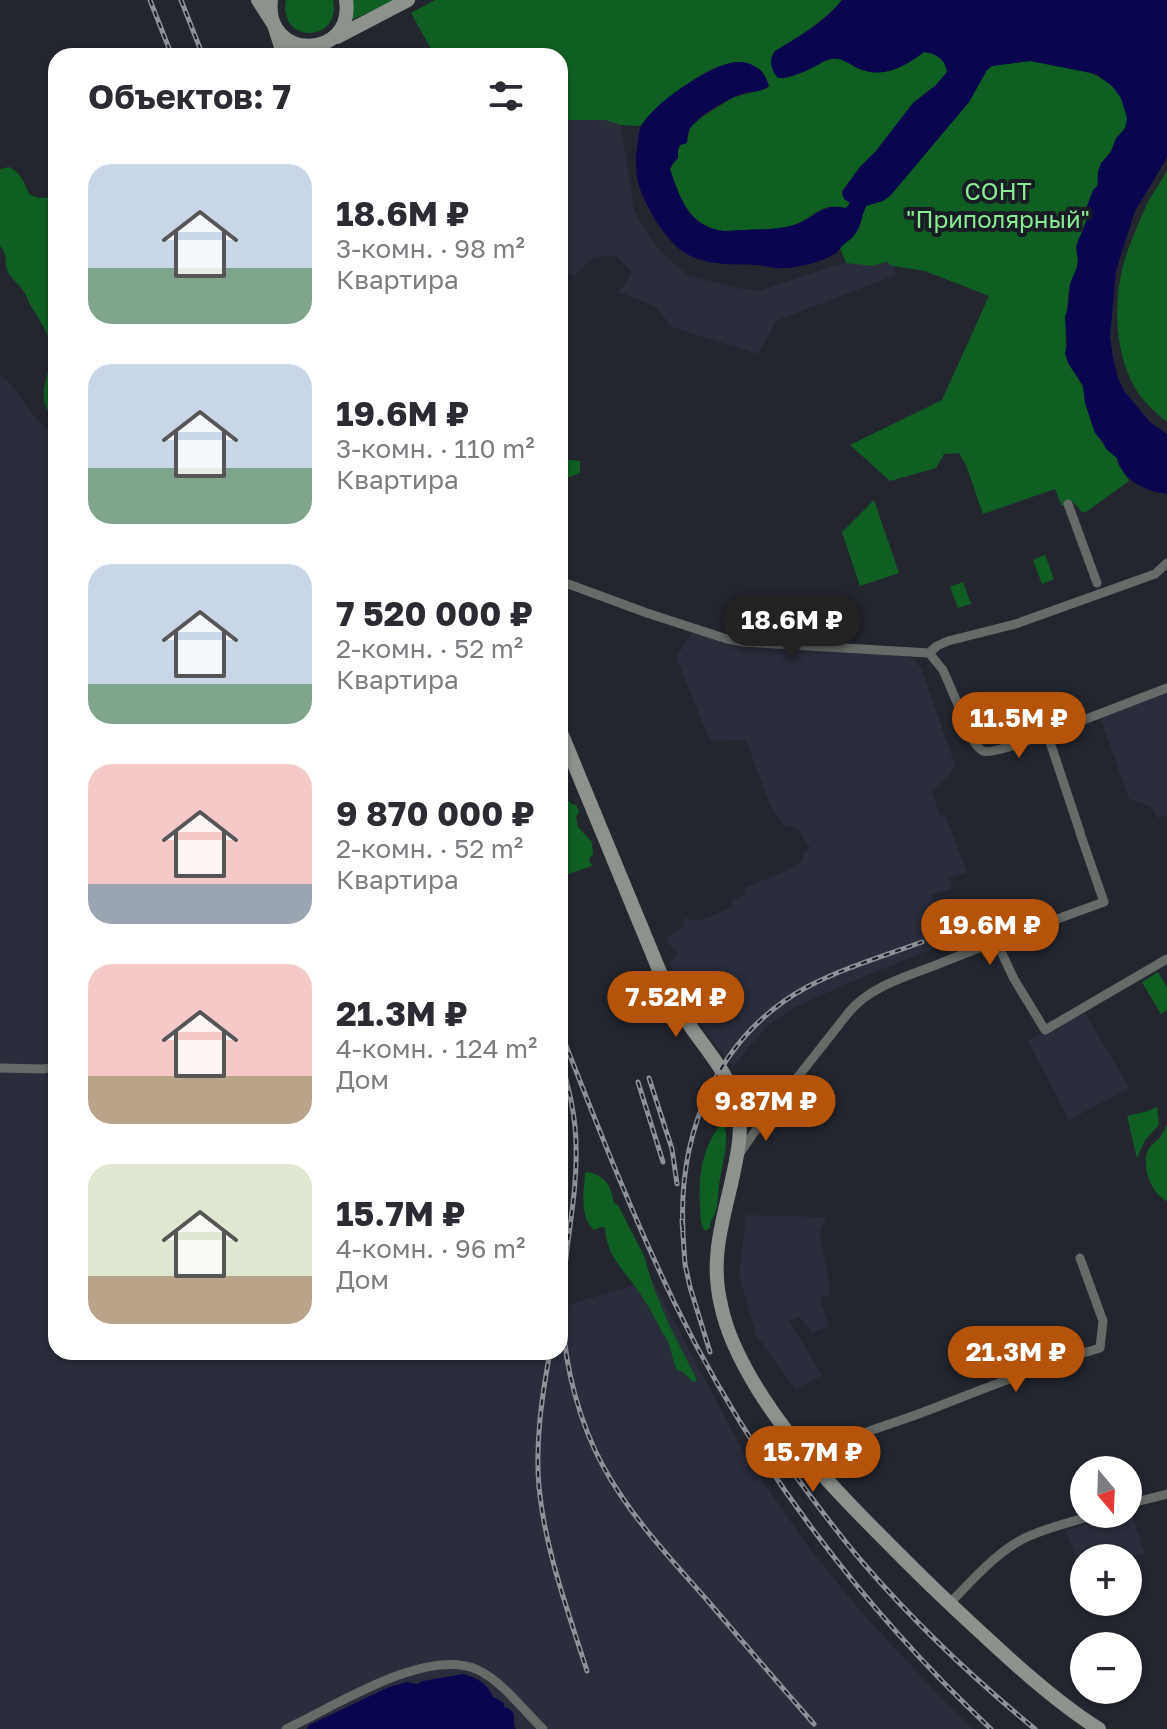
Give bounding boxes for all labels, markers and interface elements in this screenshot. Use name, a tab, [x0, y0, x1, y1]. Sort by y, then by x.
icon: filters	[484, 74, 528, 118]
text: Объектов: 7	[88, 76, 291, 116]
park label: СОНТ "Приполярный"	[906, 176, 1090, 233]
text: 18.6M ₽	[336, 193, 469, 233]
icon: home	[152, 196, 248, 292]
text: 3-комн. · 98 m²	[336, 233, 525, 264]
text: Квартира	[336, 264, 459, 295]
text: 19.6M ₽	[336, 393, 469, 433]
icon: home	[152, 396, 248, 492]
text: 3-комн. · 110 m²	[336, 433, 535, 464]
text: Квартира	[336, 464, 459, 495]
text: 7 520 000 ₽	[336, 593, 533, 633]
pin: 18.6M ₽	[718, 594, 866, 662]
icon: home	[152, 596, 248, 692]
text: 18.6M ₽	[741, 604, 843, 635]
text: 2-комн. · 52 m²	[336, 633, 523, 664]
text: Квартира	[336, 664, 459, 695]
pin: 11.5M ₽	[945, 692, 1093, 760]
text: 11.5M ₽	[970, 702, 1068, 733]
text: 9 870 000 ₽	[336, 793, 535, 833]
icon: home	[152, 796, 248, 892]
text: 2-комн. · 52 m²	[336, 833, 523, 864]
text: Квартира	[336, 864, 459, 895]
pin: 19.6M ₽	[916, 899, 1064, 967]
text: 19.6M ₽	[939, 909, 1041, 940]
pin: 7.52M ₽	[602, 971, 750, 1039]
text: 7.52M ₽	[625, 981, 727, 1012]
text: 21.3M ₽	[336, 993, 468, 1033]
icon: home	[152, 996, 248, 1092]
text: 4-комн. · 124 m²	[336, 1033, 537, 1064]
text: Дом	[336, 1064, 389, 1095]
pin: 9.87M ₽	[692, 1075, 840, 1143]
text: 9.87M ₽	[715, 1085, 817, 1116]
text: 15.7M ₽	[336, 1193, 465, 1233]
icon: home	[152, 1196, 248, 1292]
text: 4-комн. · 96 m²	[336, 1233, 525, 1264]
text: Дом	[336, 1264, 389, 1295]
pin: 21.3M ₽	[942, 1326, 1090, 1394]
text: 21.3M ₽	[966, 1336, 1066, 1367]
pin: 15.7M ₽	[739, 1426, 887, 1494]
text: 15.7M ₽	[764, 1436, 862, 1467]
north arrow	[1070, 1456, 1142, 1528]
map controls	[1070, 1456, 1142, 1704]
button: +	[1070, 1544, 1142, 1616]
button: −	[1070, 1632, 1142, 1704]

